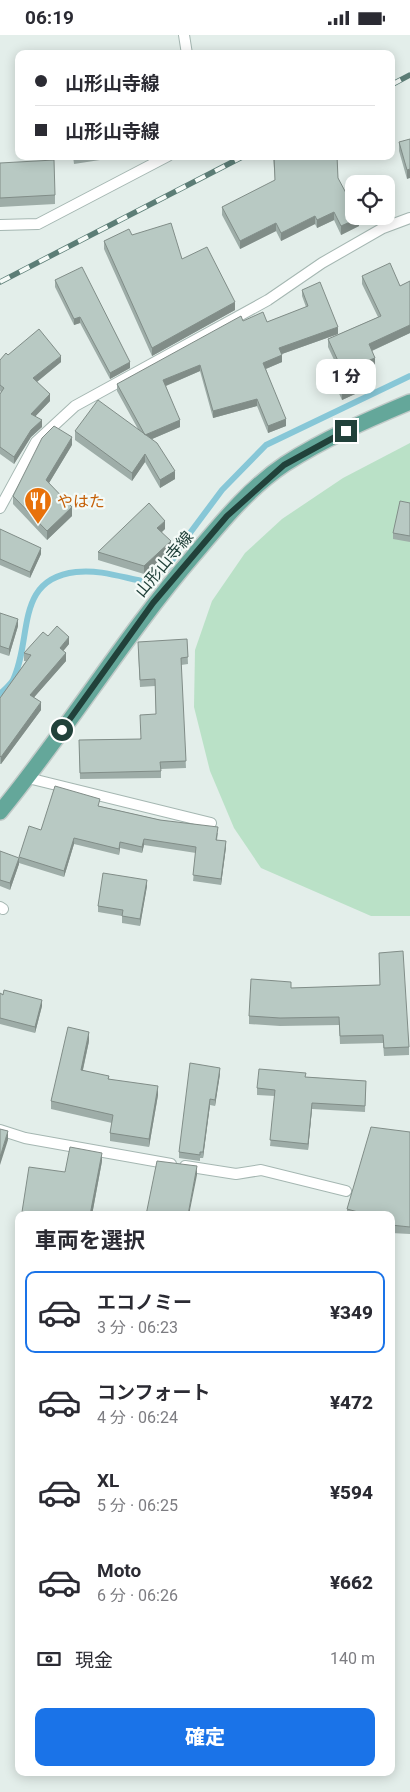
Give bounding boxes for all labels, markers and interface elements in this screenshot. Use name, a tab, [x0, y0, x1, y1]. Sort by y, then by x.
text: 06:19	[25, 6, 74, 29]
text: 山形山寺線	[65, 72, 160, 95]
text: 山形山寺線	[65, 120, 160, 143]
map controls	[345, 175, 395, 225]
button: locate	[345, 175, 395, 225]
callout: 1 分	[316, 359, 376, 393]
text: 1 分	[331, 367, 361, 386]
route end	[335, 420, 357, 442]
restaurant icon: やはた	[23, 486, 53, 525]
place label: やはた	[57, 492, 105, 511]
street label: 山形山寺線	[131, 527, 197, 601]
route start	[51, 719, 73, 741]
text: 車両を選択	[35, 1228, 145, 1253]
icon: car	[37, 1290, 82, 1335]
text: エコノミー	[97, 1291, 192, 1314]
text: ¥349	[330, 1301, 373, 1324]
text: 3 分 · 06:23	[97, 1318, 178, 1337]
icon: car	[37, 1380, 82, 1425]
text: コンフォート	[97, 1381, 210, 1404]
text: ¥472	[330, 1391, 373, 1414]
text: 4 分 · 06:24	[97, 1408, 178, 1427]
text: XL	[97, 1469, 119, 1492]
icon: car	[37, 1470, 82, 1515]
text: ¥594	[330, 1481, 373, 1504]
text: 5 分 · 06:25	[97, 1496, 178, 1515]
text: Moto	[97, 1559, 141, 1582]
icon: car	[37, 1560, 82, 1605]
text: ¥662	[330, 1571, 373, 1594]
text: 6 分 · 06:26	[97, 1586, 178, 1605]
icon: cash	[35, 1645, 63, 1673]
text: 現金	[75, 1649, 113, 1672]
text: 140 m	[330, 1649, 375, 1668]
button: 確定	[35, 1708, 375, 1766]

